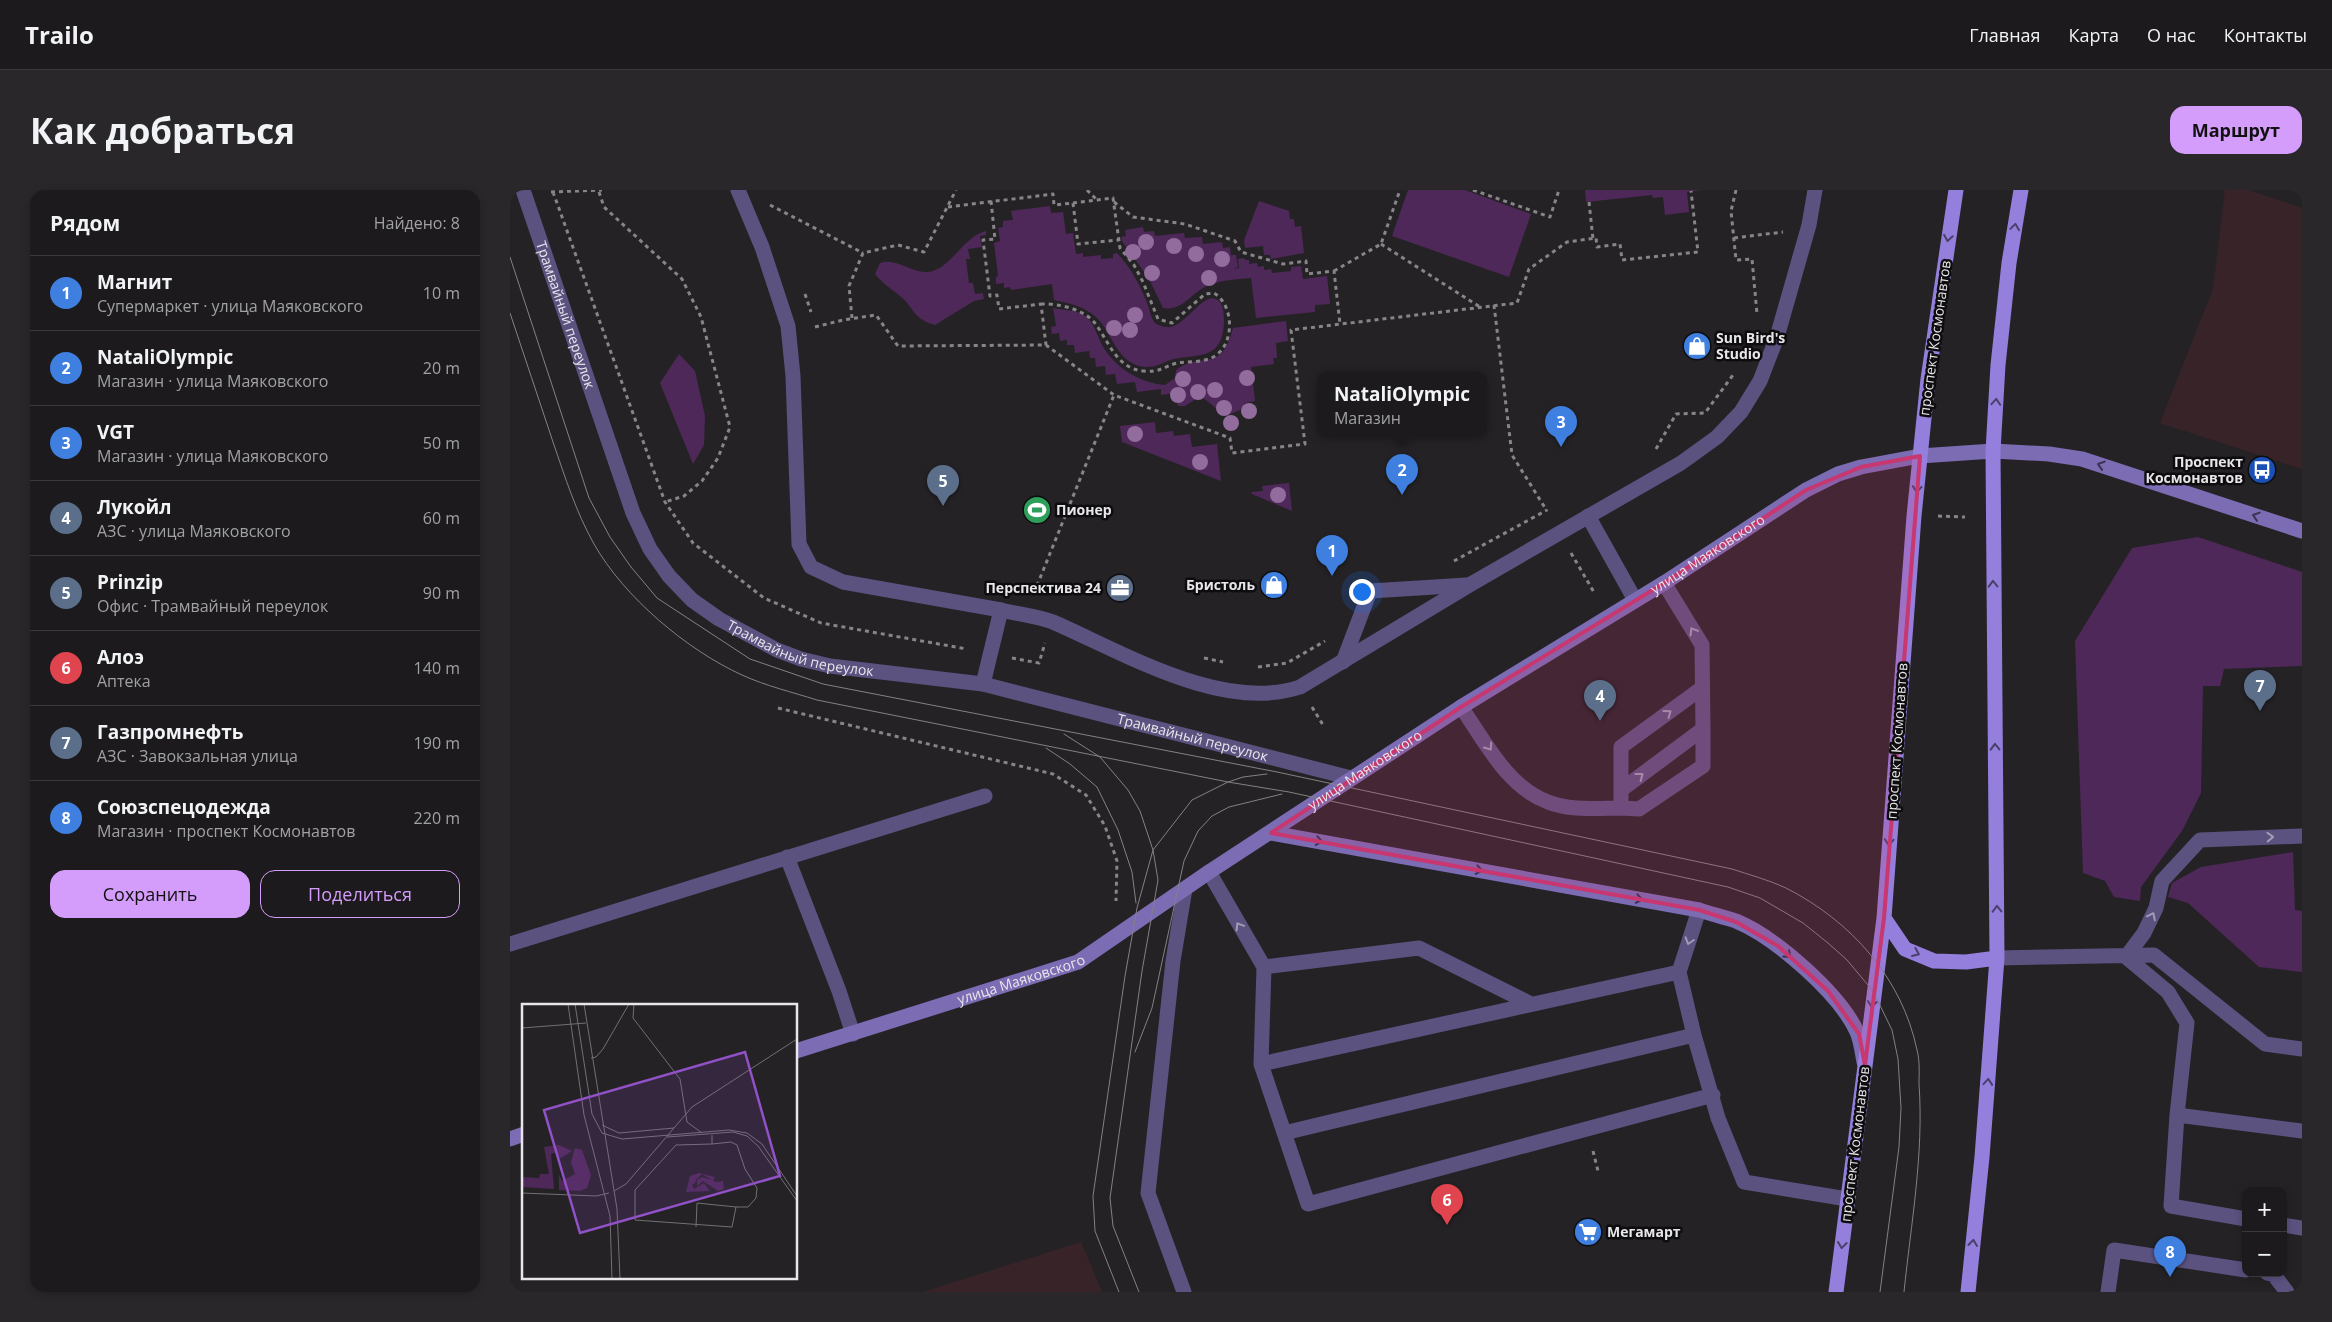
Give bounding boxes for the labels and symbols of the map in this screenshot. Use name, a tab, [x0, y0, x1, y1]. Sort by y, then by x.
one-way arrow	[2009, 222, 2019, 231]
one-way arrow	[1944, 234, 1954, 242]
street label: Трамвайный переулок	[532, 238, 600, 392]
street label: проспект Космонавтов	[1914, 259, 1955, 417]
place label: Sun Bird's Studio	[1716, 328, 1785, 363]
shop icon: Sun Bird's Studio	[1682, 331, 1712, 361]
one-way arrow	[1990, 398, 2001, 406]
pin: 3	[1545, 406, 1577, 447]
place label: Проспект Космонавтов	[2145, 452, 2243, 487]
pin: 2	[1386, 454, 1418, 495]
bus stop icon: Проспект Космонавтов	[2247, 455, 2277, 485]
one-way arrow	[2098, 461, 2106, 471]
pin: 5	[927, 465, 959, 506]
one-way arrow	[1912, 485, 1923, 493]
sports icon: Пионер	[1022, 495, 1052, 525]
place label: Пионер	[1056, 500, 1112, 519]
street label: улица Маяковского	[1647, 510, 1768, 598]
one-way arrow	[2252, 512, 2260, 522]
pin: 1	[1316, 535, 1348, 576]
shop icon: Бристоль	[1259, 570, 1289, 600]
office icon: Перспектива 24	[1105, 573, 1135, 603]
place label: Бристоль	[1186, 575, 1255, 594]
place label: Перспектива 24	[985, 578, 1101, 597]
your location	[1349, 579, 1375, 605]
one-way arrow	[1988, 580, 1998, 588]
street label: Трамвайный переулок	[724, 615, 876, 680]
one-way arrow	[1690, 627, 1700, 636]
street label: проспект Космонавтов	[1882, 662, 1911, 820]
pin: 7	[2244, 670, 2276, 711]
pin: 4	[1584, 680, 1616, 721]
street label: Трамвайный переулок	[1115, 709, 1271, 766]
one-way arrow	[1662, 710, 1672, 719]
street label: улица Маяковского	[1304, 725, 1425, 814]
one-way arrow	[1483, 741, 1492, 751]
one-way arrow	[1990, 743, 2000, 750]
one-way arrow	[1634, 774, 1643, 782]
one-way arrow	[2266, 832, 2274, 843]
one-way arrow	[1314, 836, 1323, 846]
one-way arrow	[1884, 839, 1895, 847]
one-way arrow	[1474, 865, 1483, 875]
one-way arrow	[1634, 894, 1643, 904]
one-way arrow	[1992, 905, 2002, 913]
one-way arrow	[2146, 912, 2156, 921]
one-way arrow	[1235, 922, 1245, 931]
one-way arrow	[1684, 936, 1694, 945]
one-way arrow	[1911, 947, 1920, 958]
one-way arrow	[1783, 949, 1792, 958]
street label: улица Маяковского	[955, 950, 1089, 1009]
one-way arrow	[1867, 1000, 1878, 1008]
inset map	[522, 1004, 798, 1280]
street label: проспект Космонавтов	[1836, 1065, 1873, 1223]
one-way arrow	[1982, 1077, 1993, 1085]
pin: 6	[1431, 1184, 1463, 1225]
supermarket icon: Мегамарт	[1573, 1217, 1603, 1247]
place label: Мегамарт	[1607, 1222, 1681, 1241]
pin: 8	[2154, 1236, 2186, 1277]
one-way arrow	[1967, 1239, 1978, 1247]
one-way arrow	[1837, 1242, 1848, 1250]

